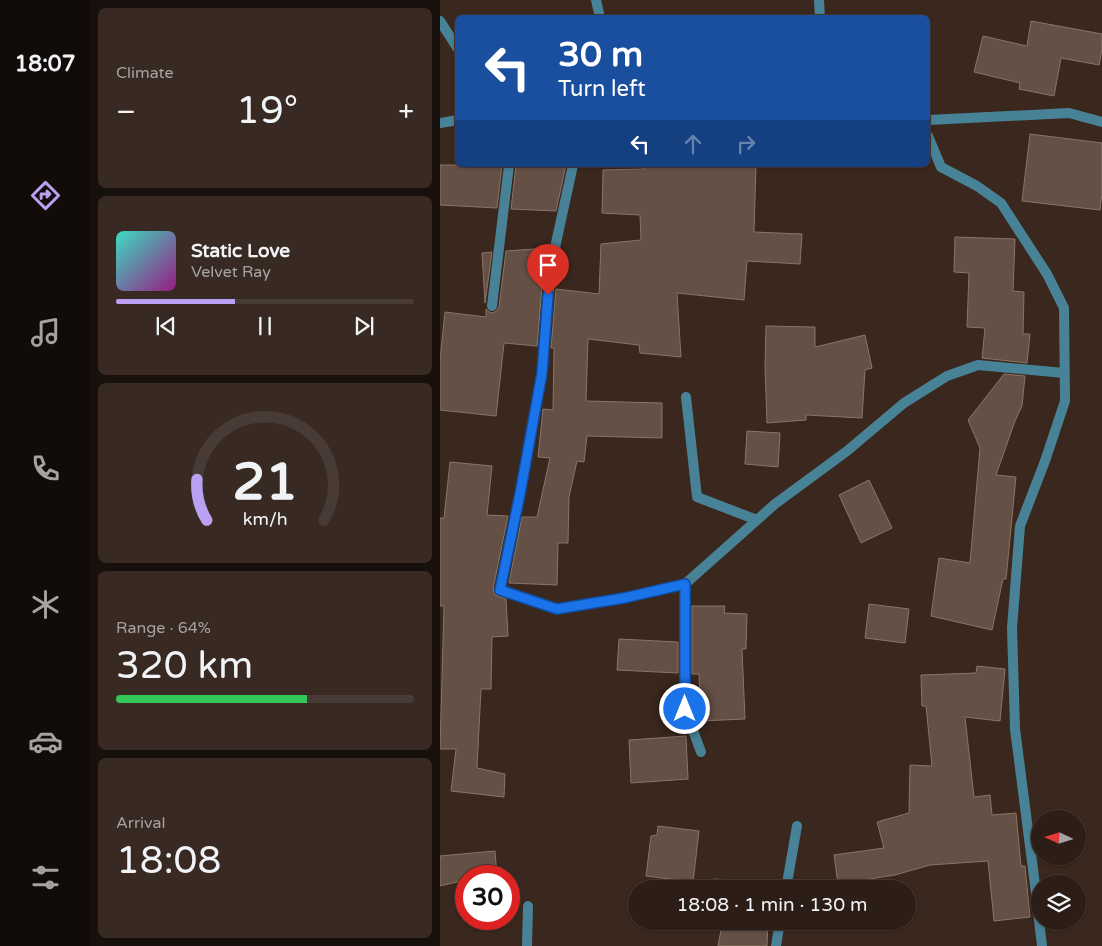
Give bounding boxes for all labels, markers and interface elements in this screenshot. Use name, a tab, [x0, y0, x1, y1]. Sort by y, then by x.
text: 30 m	[558, 34, 643, 76]
icon: left	[475, 35, 540, 100]
text: 18:07	[15, 51, 75, 77]
text: Climate	[116, 63, 174, 83]
text: Turn left	[558, 76, 646, 102]
text: 19°	[236, 88, 298, 134]
text: −	[116, 95, 136, 129]
text: +	[398, 95, 414, 129]
icon: left	[626, 130, 654, 158]
icon: ahead	[679, 130, 707, 158]
icon: right	[732, 130, 760, 158]
icon: directions	[28, 178, 63, 213]
text: Static Love	[191, 240, 290, 262]
pin	[527, 244, 569, 295]
icon: arrive	[534, 251, 562, 279]
text: Velvet Ray	[191, 262, 271, 282]
icon: previous	[152, 312, 180, 340]
icon: pause	[251, 312, 279, 340]
icon: next	[350, 312, 378, 340]
icon: music	[28, 315, 63, 350]
icon: phone	[28, 451, 63, 486]
text: 21	[232, 451, 298, 514]
text: km/h	[243, 509, 287, 530]
icon: climate	[28, 587, 63, 622]
text: Range · 64%	[116, 618, 211, 638]
text: 320 km	[116, 643, 253, 689]
position arrow	[658, 682, 710, 734]
icon: car	[28, 724, 63, 759]
north arrow	[1031, 810, 1086, 865]
map controls	[1031, 810, 1086, 930]
text: Arrival	[116, 813, 165, 833]
text: 18:08	[116, 838, 221, 884]
icon: filters	[28, 860, 63, 895]
speed limit sign: 30	[455, 865, 520, 930]
button: layers	[1031, 875, 1086, 930]
text: 18:08 · 1 min · 130 m	[676, 894, 868, 916]

